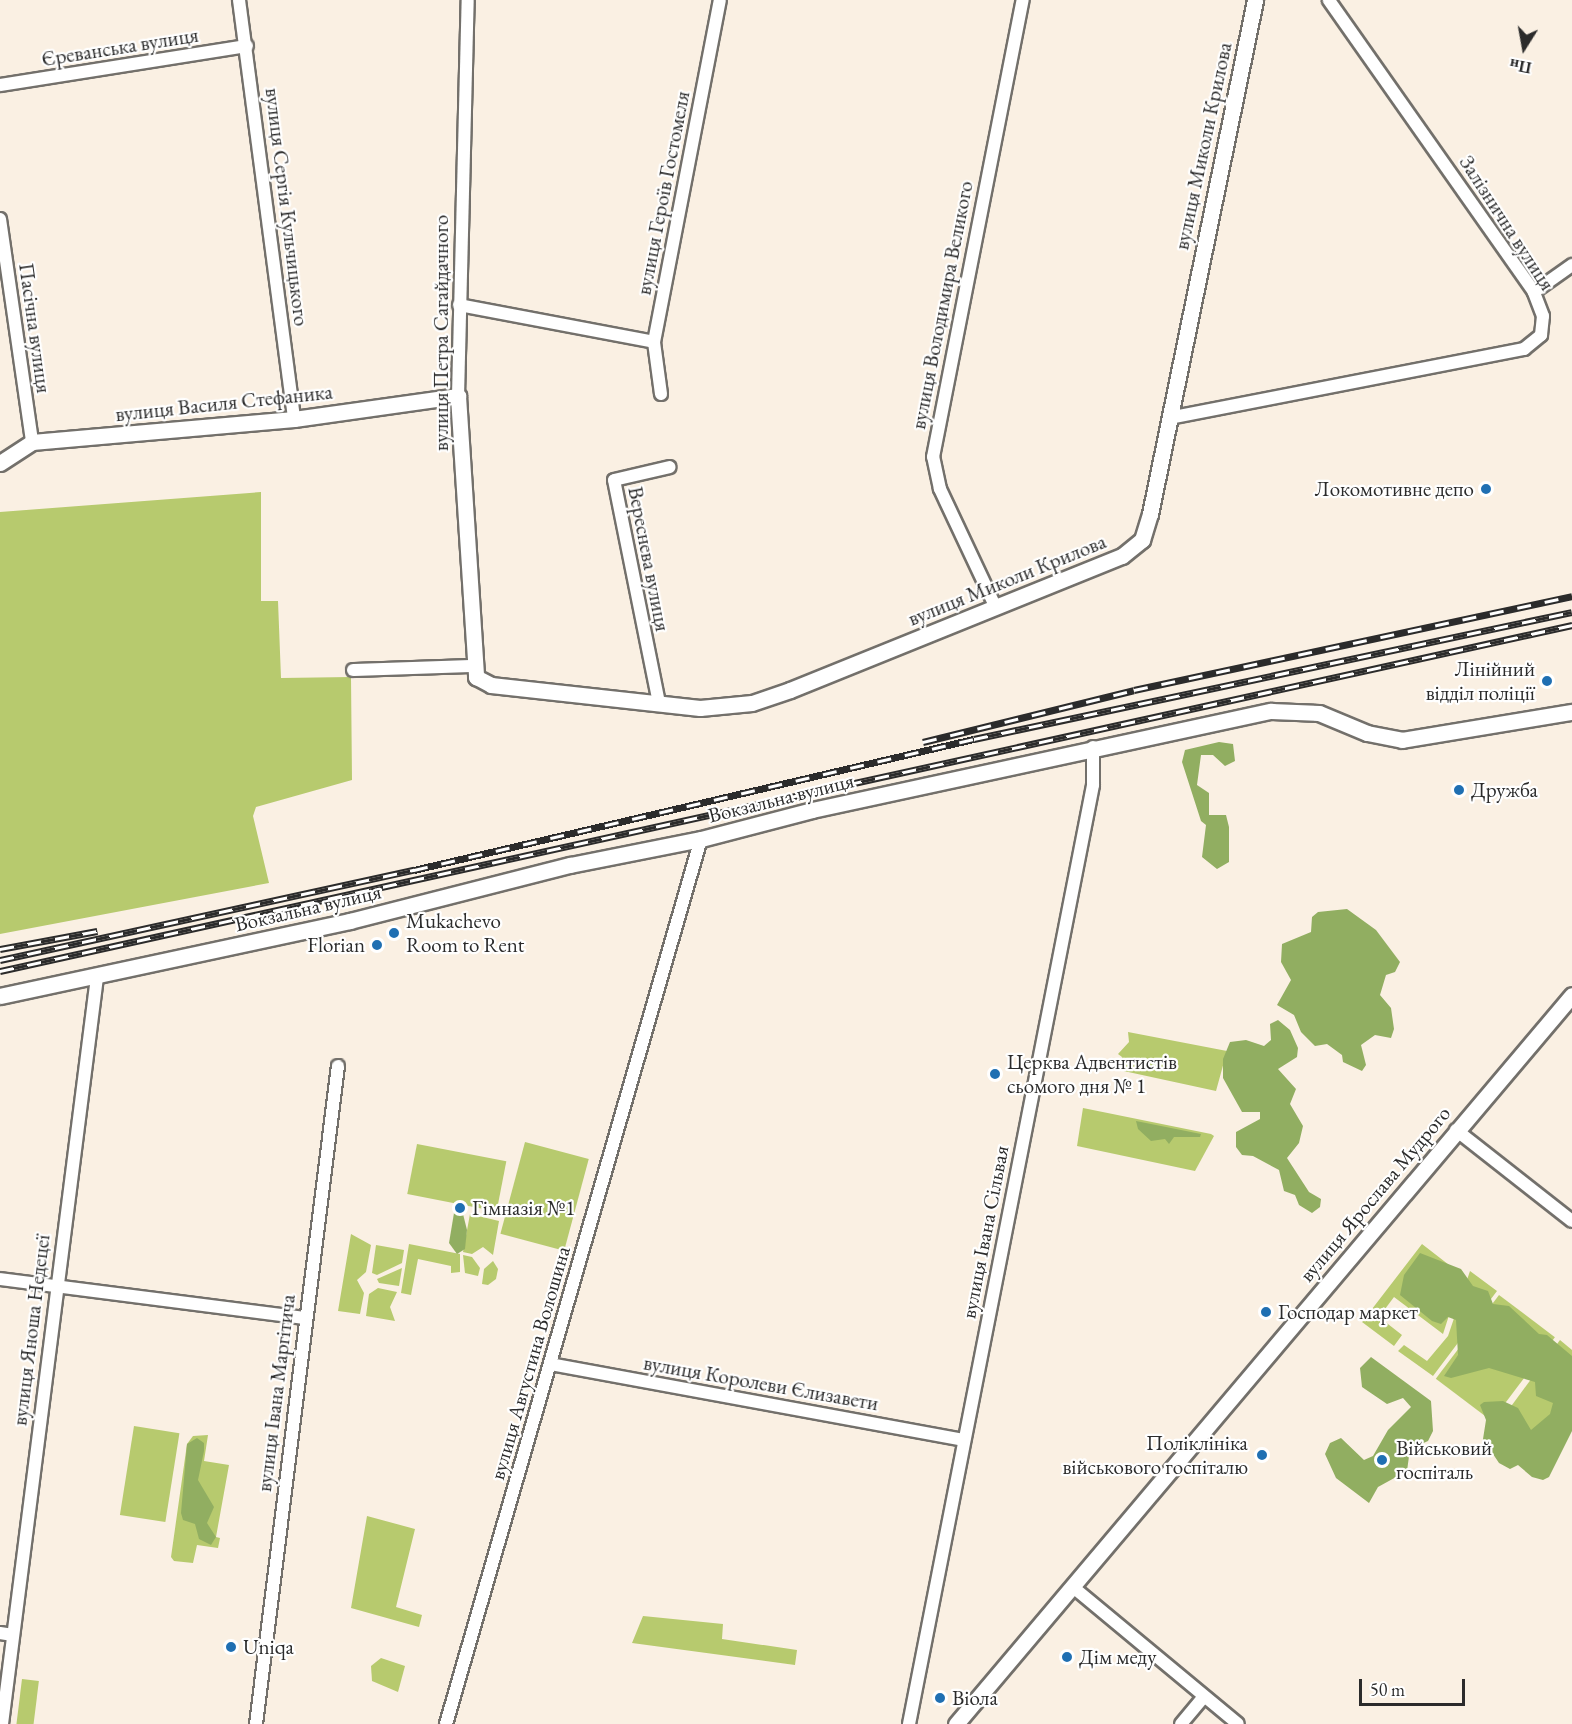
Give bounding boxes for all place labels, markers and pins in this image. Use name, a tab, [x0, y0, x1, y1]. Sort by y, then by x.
place label: Локомотивне депо	[1315, 476, 1474, 502]
marker: Локомотивне депо	[1479, 482, 1493, 496]
place label: Лінійний відділ поліції	[1426, 656, 1535, 706]
marker: Лінійний відділ поліції	[1540, 674, 1554, 688]
place label: Дружба	[1471, 777, 1538, 803]
marker: Дружба	[1452, 783, 1466, 797]
place label: Mukachevo Room to Rent	[406, 908, 524, 958]
marker: Mukachevo Room to Rent	[387, 926, 401, 940]
place label: Florian	[307, 932, 365, 958]
marker: Florian	[370, 938, 384, 952]
place label: Церква Адвентистів сьомого дня № 1	[1007, 1049, 1177, 1099]
marker: Церква Адвентистів сьомого дня № 1	[988, 1067, 1002, 1081]
place label: Гімназія №1	[472, 1195, 575, 1221]
marker: Гімназія №1	[453, 1201, 467, 1215]
place label: Господар маркет	[1278, 1299, 1418, 1325]
marker: Господар маркет	[1259, 1305, 1273, 1319]
place label: Поліклініка військового госпіталю	[1062, 1430, 1248, 1480]
place label: Військовий госпіталь	[1396, 1435, 1492, 1485]
marker: Поліклініка військового госпіталю	[1253, 1446, 1271, 1464]
marker: Військовий госпіталь	[1373, 1451, 1391, 1469]
place label: Uniqa	[243, 1634, 294, 1660]
marker: Uniqa	[224, 1640, 238, 1654]
place label: Дім меду	[1079, 1644, 1156, 1670]
marker: Дім меду	[1060, 1650, 1074, 1664]
place label: Віола	[952, 1685, 998, 1711]
marker: Віола	[933, 1691, 947, 1705]

